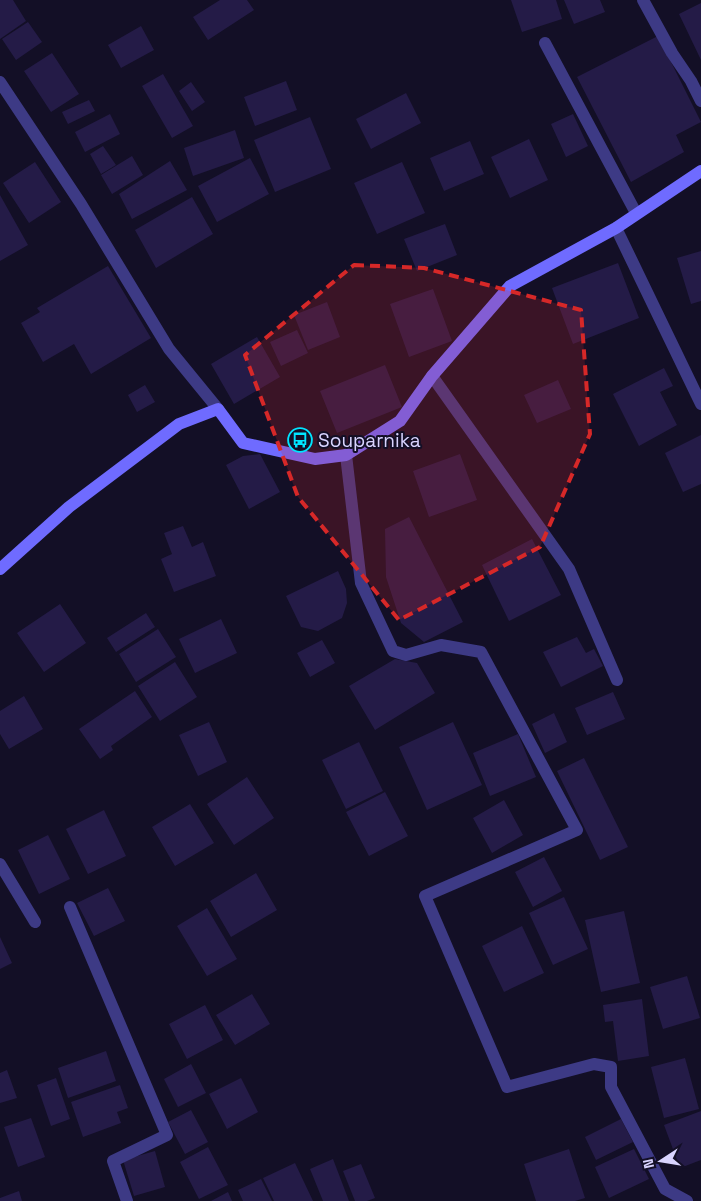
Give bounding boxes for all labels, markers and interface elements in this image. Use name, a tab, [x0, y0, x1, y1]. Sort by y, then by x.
bus stop icon: Souparnika	[287, 427, 313, 453]
place label: Souparnika	[318, 428, 421, 453]
north arrow	[636, 1136, 686, 1186]
text: N	[639, 1157, 658, 1170]

